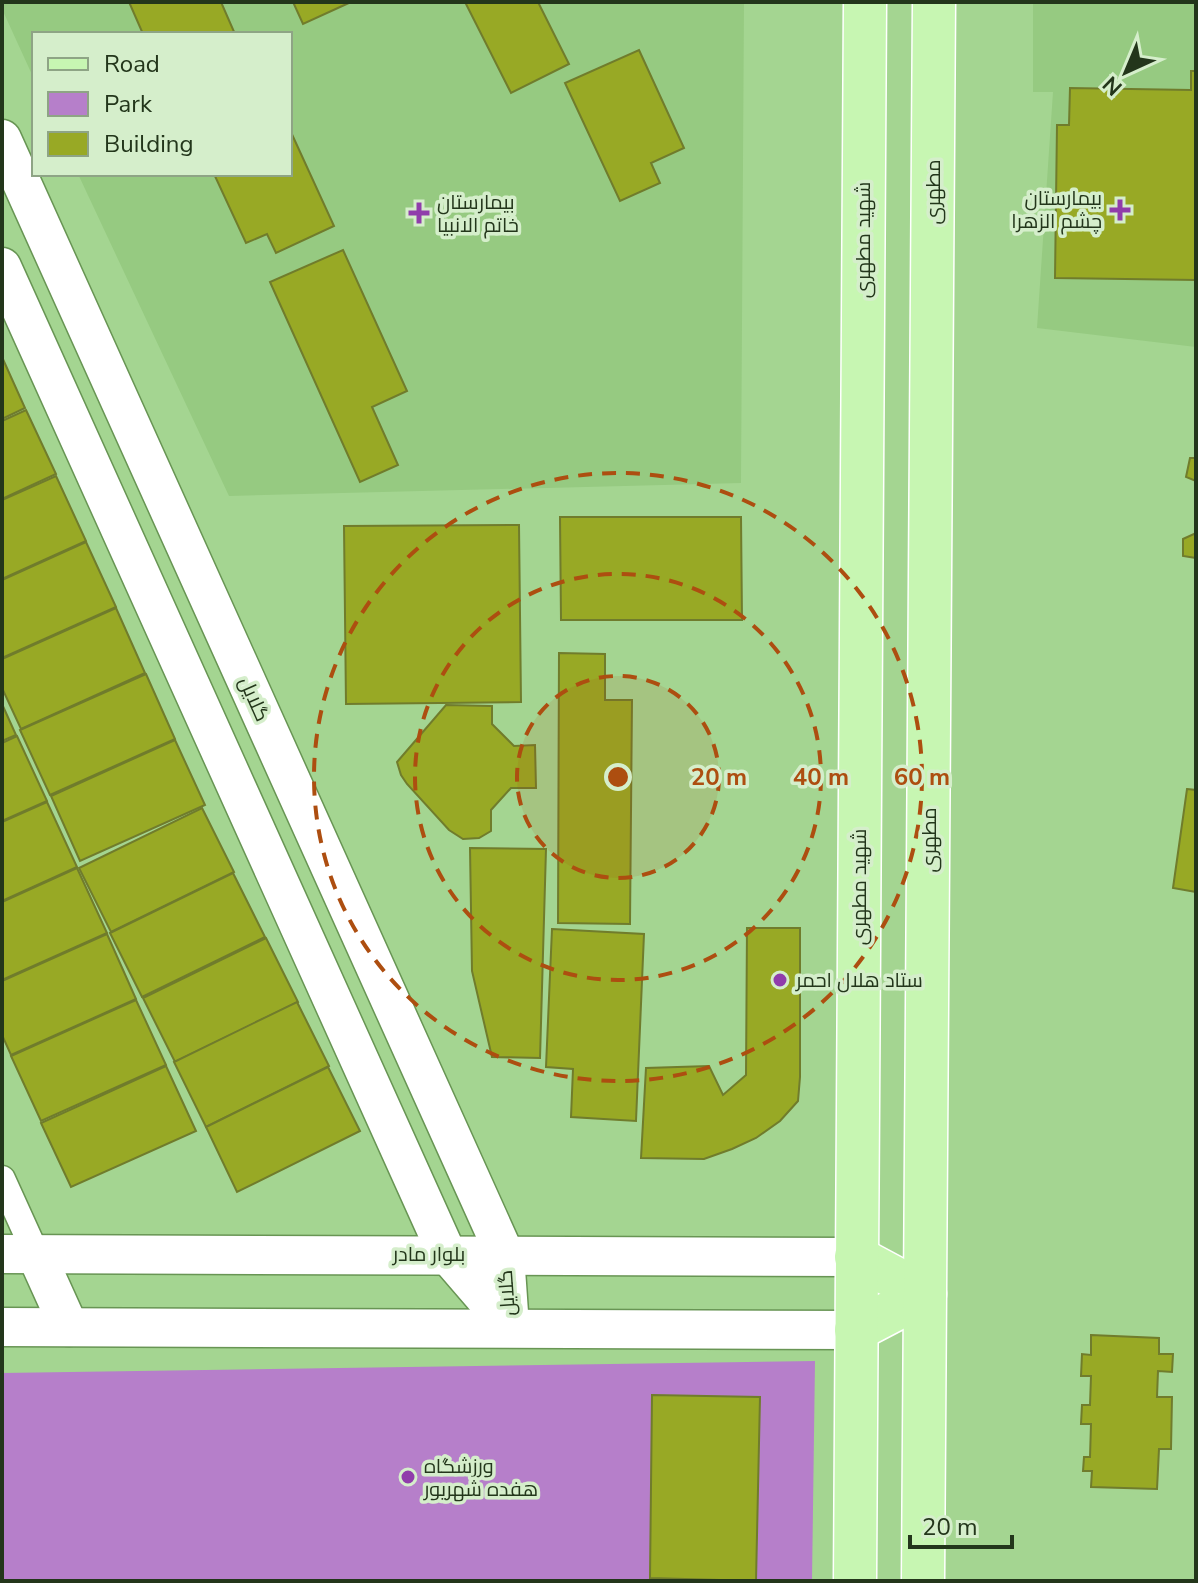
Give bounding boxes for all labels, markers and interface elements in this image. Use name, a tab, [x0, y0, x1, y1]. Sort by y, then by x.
legend	[32, 32, 292, 176]
north arrow	[1086, 32, 1166, 112]
text: Road	[104, 48, 160, 80]
text: N	[1096, 69, 1129, 102]
text: Park	[104, 88, 153, 120]
text: Building	[104, 128, 194, 160]
street label: مطهری	[920, 160, 947, 224]
street label: شهید مطهری	[850, 182, 877, 298]
place label: بیمارستان چشم الزهرا	[1011, 185, 1102, 235]
place label: بیمارستان خاتم الانبیا	[437, 189, 519, 239]
marker: بیمارستان چشم الزهرا	[1109, 199, 1131, 221]
marker: بیمارستان خاتم الانبیا	[408, 202, 430, 224]
street label: گلایل	[232, 672, 276, 726]
text: 20 m	[691, 761, 747, 793]
text: 40 m	[793, 761, 849, 793]
text: 60 m	[894, 761, 950, 793]
centre of rings	[604, 763, 632, 791]
street label: مطهری	[916, 808, 943, 872]
street label: شهید مطهری	[846, 829, 873, 945]
place label: ستاد هلال احمر	[795, 967, 923, 994]
marker: ستاد هلال احمر	[771, 971, 789, 989]
street label: بلوار مادر	[392, 1241, 465, 1268]
street label: گلایل	[492, 1269, 522, 1317]
place label: ورزشگاه هفده شهریور	[423, 1453, 538, 1503]
marker: ورزشگاه هفده شهریور	[399, 1468, 417, 1486]
scale bar	[910, 1499, 1012, 1549]
text: 20 m	[922, 1511, 978, 1543]

